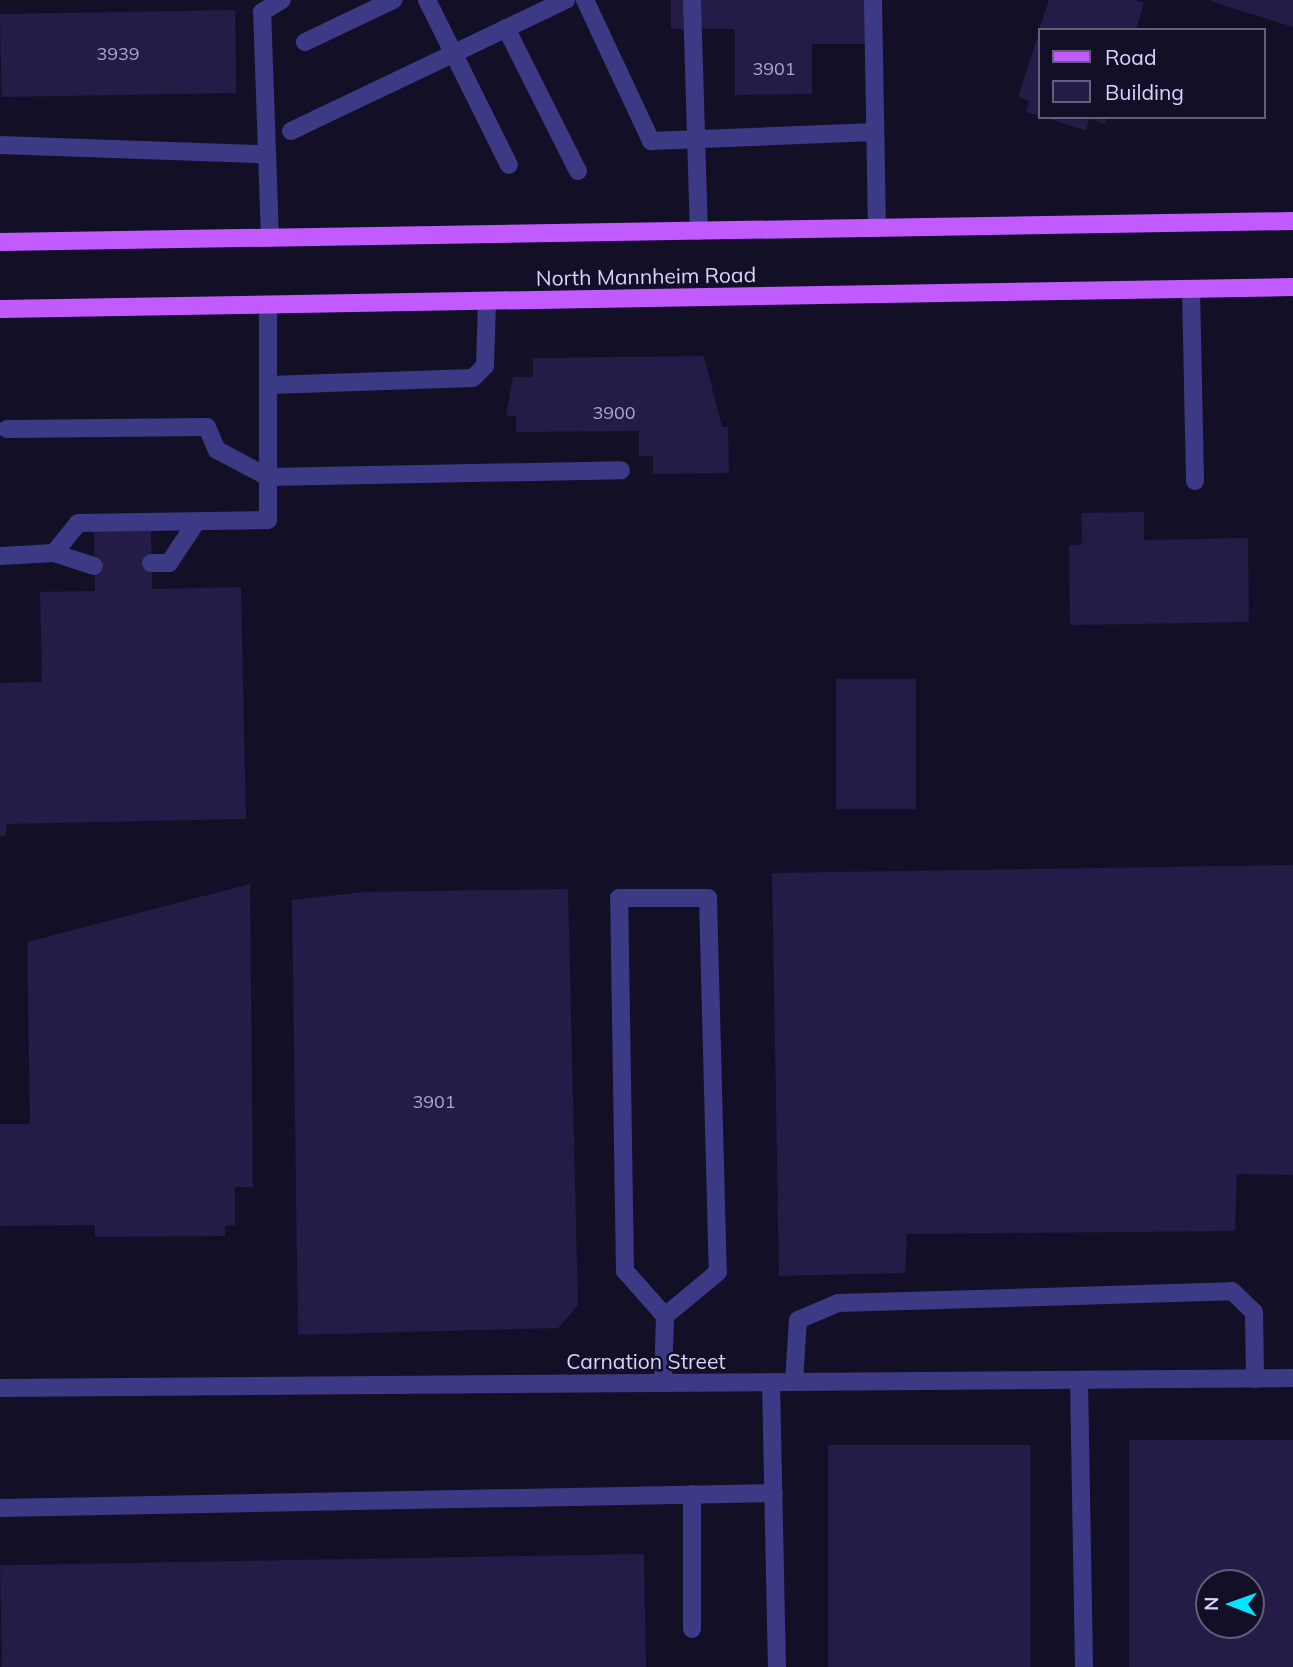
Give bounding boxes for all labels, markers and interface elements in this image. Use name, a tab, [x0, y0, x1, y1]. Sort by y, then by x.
legend	[1038, 28, 1265, 119]
house number: 3939	[96, 43, 140, 65]
text: Road	[1105, 44, 1156, 70]
house number: 3901	[752, 58, 796, 80]
text: Building	[1105, 79, 1184, 105]
street label: North Mannheim Road	[536, 261, 756, 291]
house number: 3900	[592, 402, 636, 424]
house number: 3901	[412, 1091, 456, 1113]
street label: Carnation Street	[566, 1348, 726, 1374]
north arrow	[1195, 1569, 1265, 1639]
text: N	[1199, 1596, 1223, 1611]

